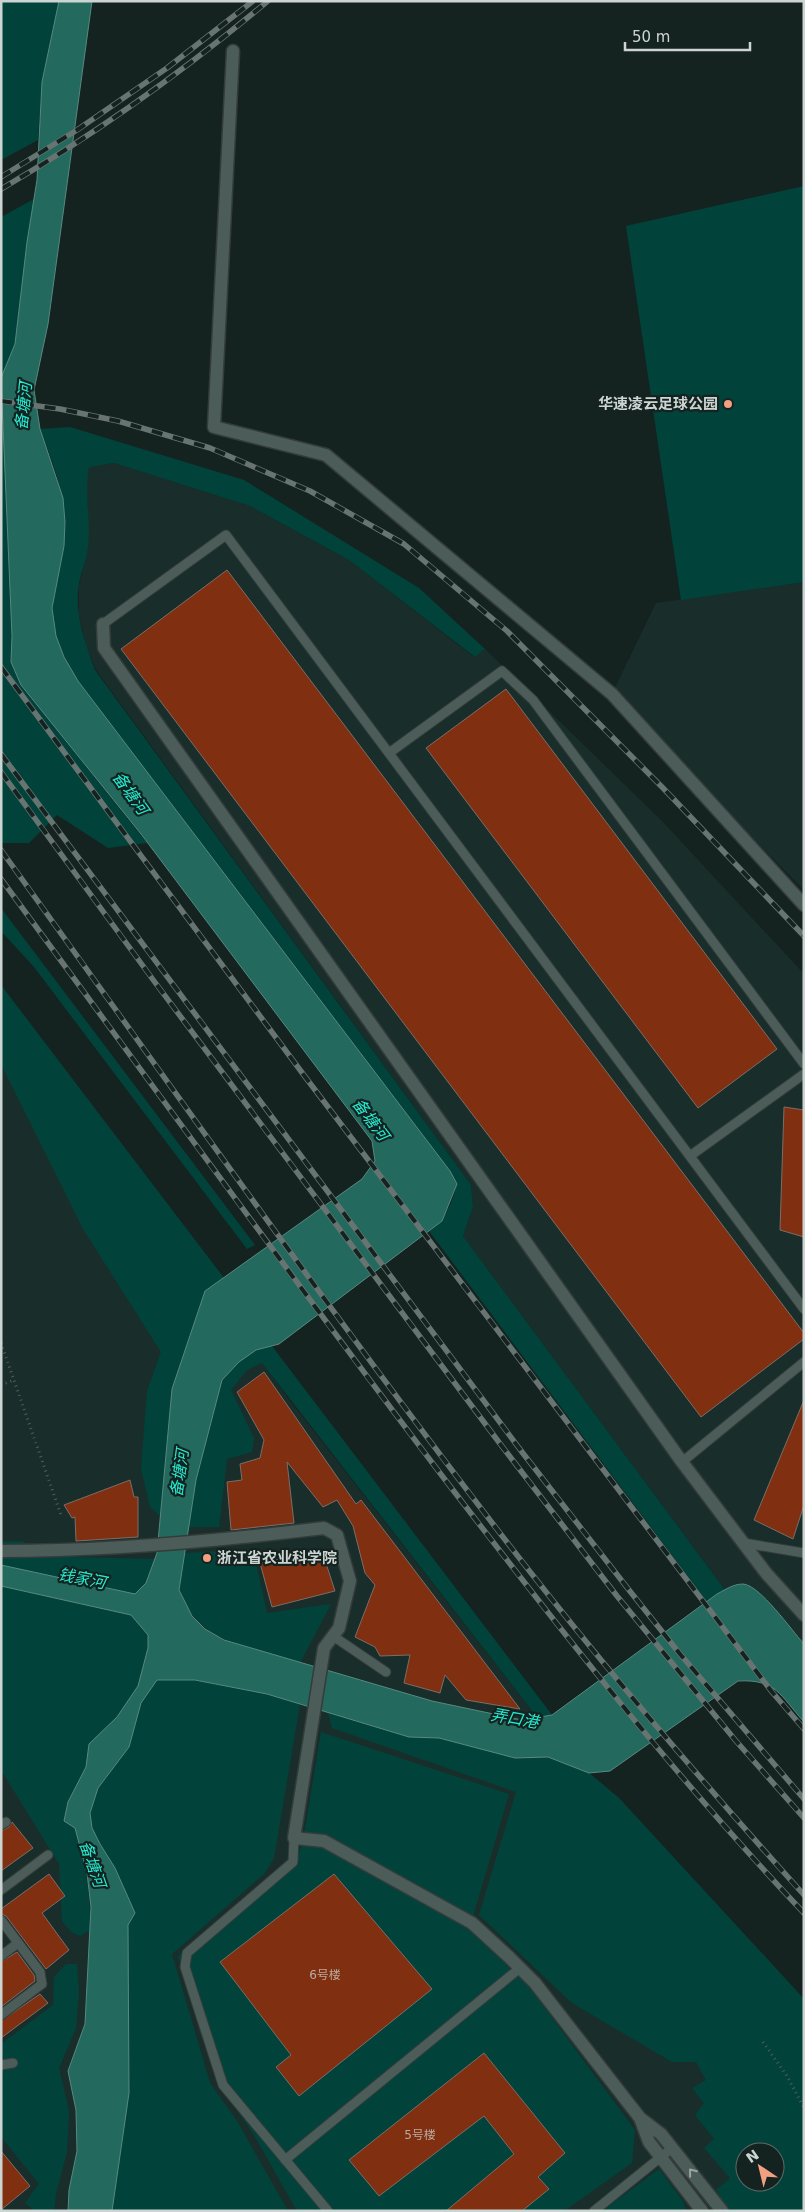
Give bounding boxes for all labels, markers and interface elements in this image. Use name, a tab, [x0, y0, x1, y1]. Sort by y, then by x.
scale bar	[625, 20, 750, 52]
text: 50 m	[632, 28, 670, 46]
water label: 备塘河	[12, 378, 36, 431]
place label: 华速凌云足球公园	[598, 395, 718, 413]
marker: 华速凌云足球公园	[722, 398, 734, 410]
water label: 备塘河	[109, 768, 154, 821]
water label: 备塘河	[349, 1094, 394, 1147]
water label: 备塘河	[167, 1445, 193, 1498]
place label: 浙江省农业科学院	[217, 1549, 337, 1567]
marker: 浙江省农业科学院	[201, 1552, 213, 1564]
water label: 钱家河	[57, 1565, 110, 1593]
water label: 弄口港	[490, 1705, 542, 1732]
water label: 备塘河	[76, 1838, 110, 1893]
house number: 6号楼	[309, 1968, 341, 1982]
house number: 5号楼	[404, 2128, 436, 2142]
north arrow	[735, 2142, 785, 2192]
text: N	[743, 2146, 762, 2166]
one-way arrow	[688, 2169, 697, 2178]

